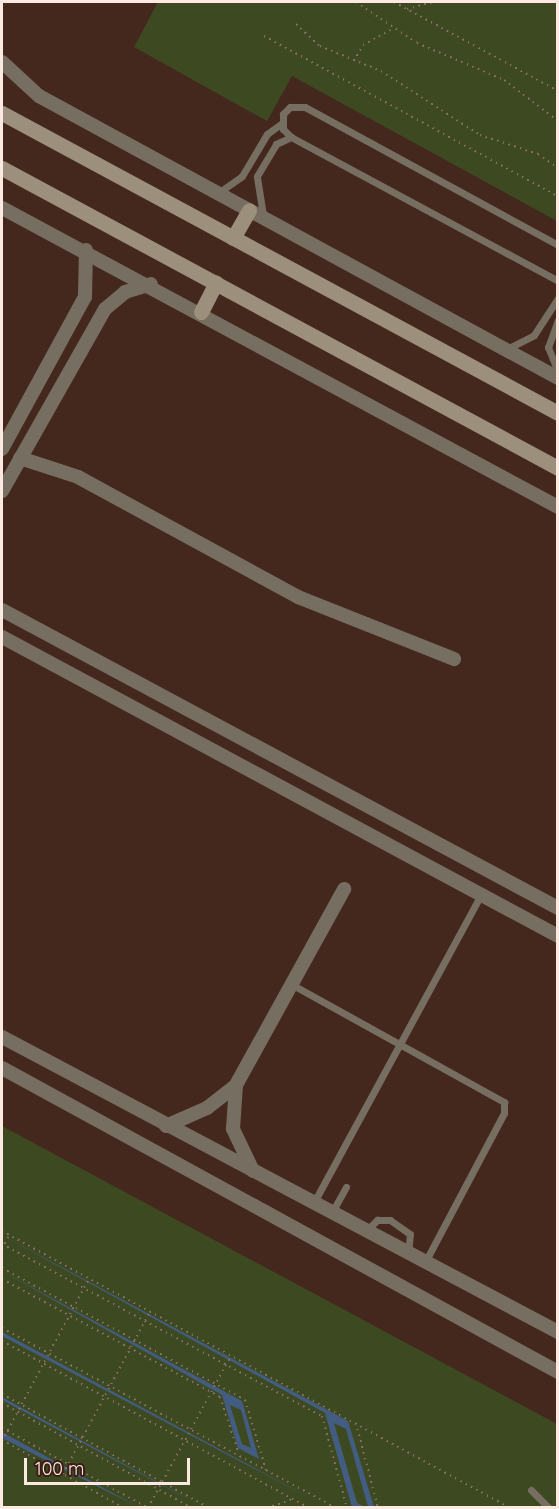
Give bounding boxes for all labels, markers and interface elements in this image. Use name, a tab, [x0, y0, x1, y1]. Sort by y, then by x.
scale bar	[27, 1446, 194, 1484]
text: 100 m	[35, 1457, 84, 1480]

